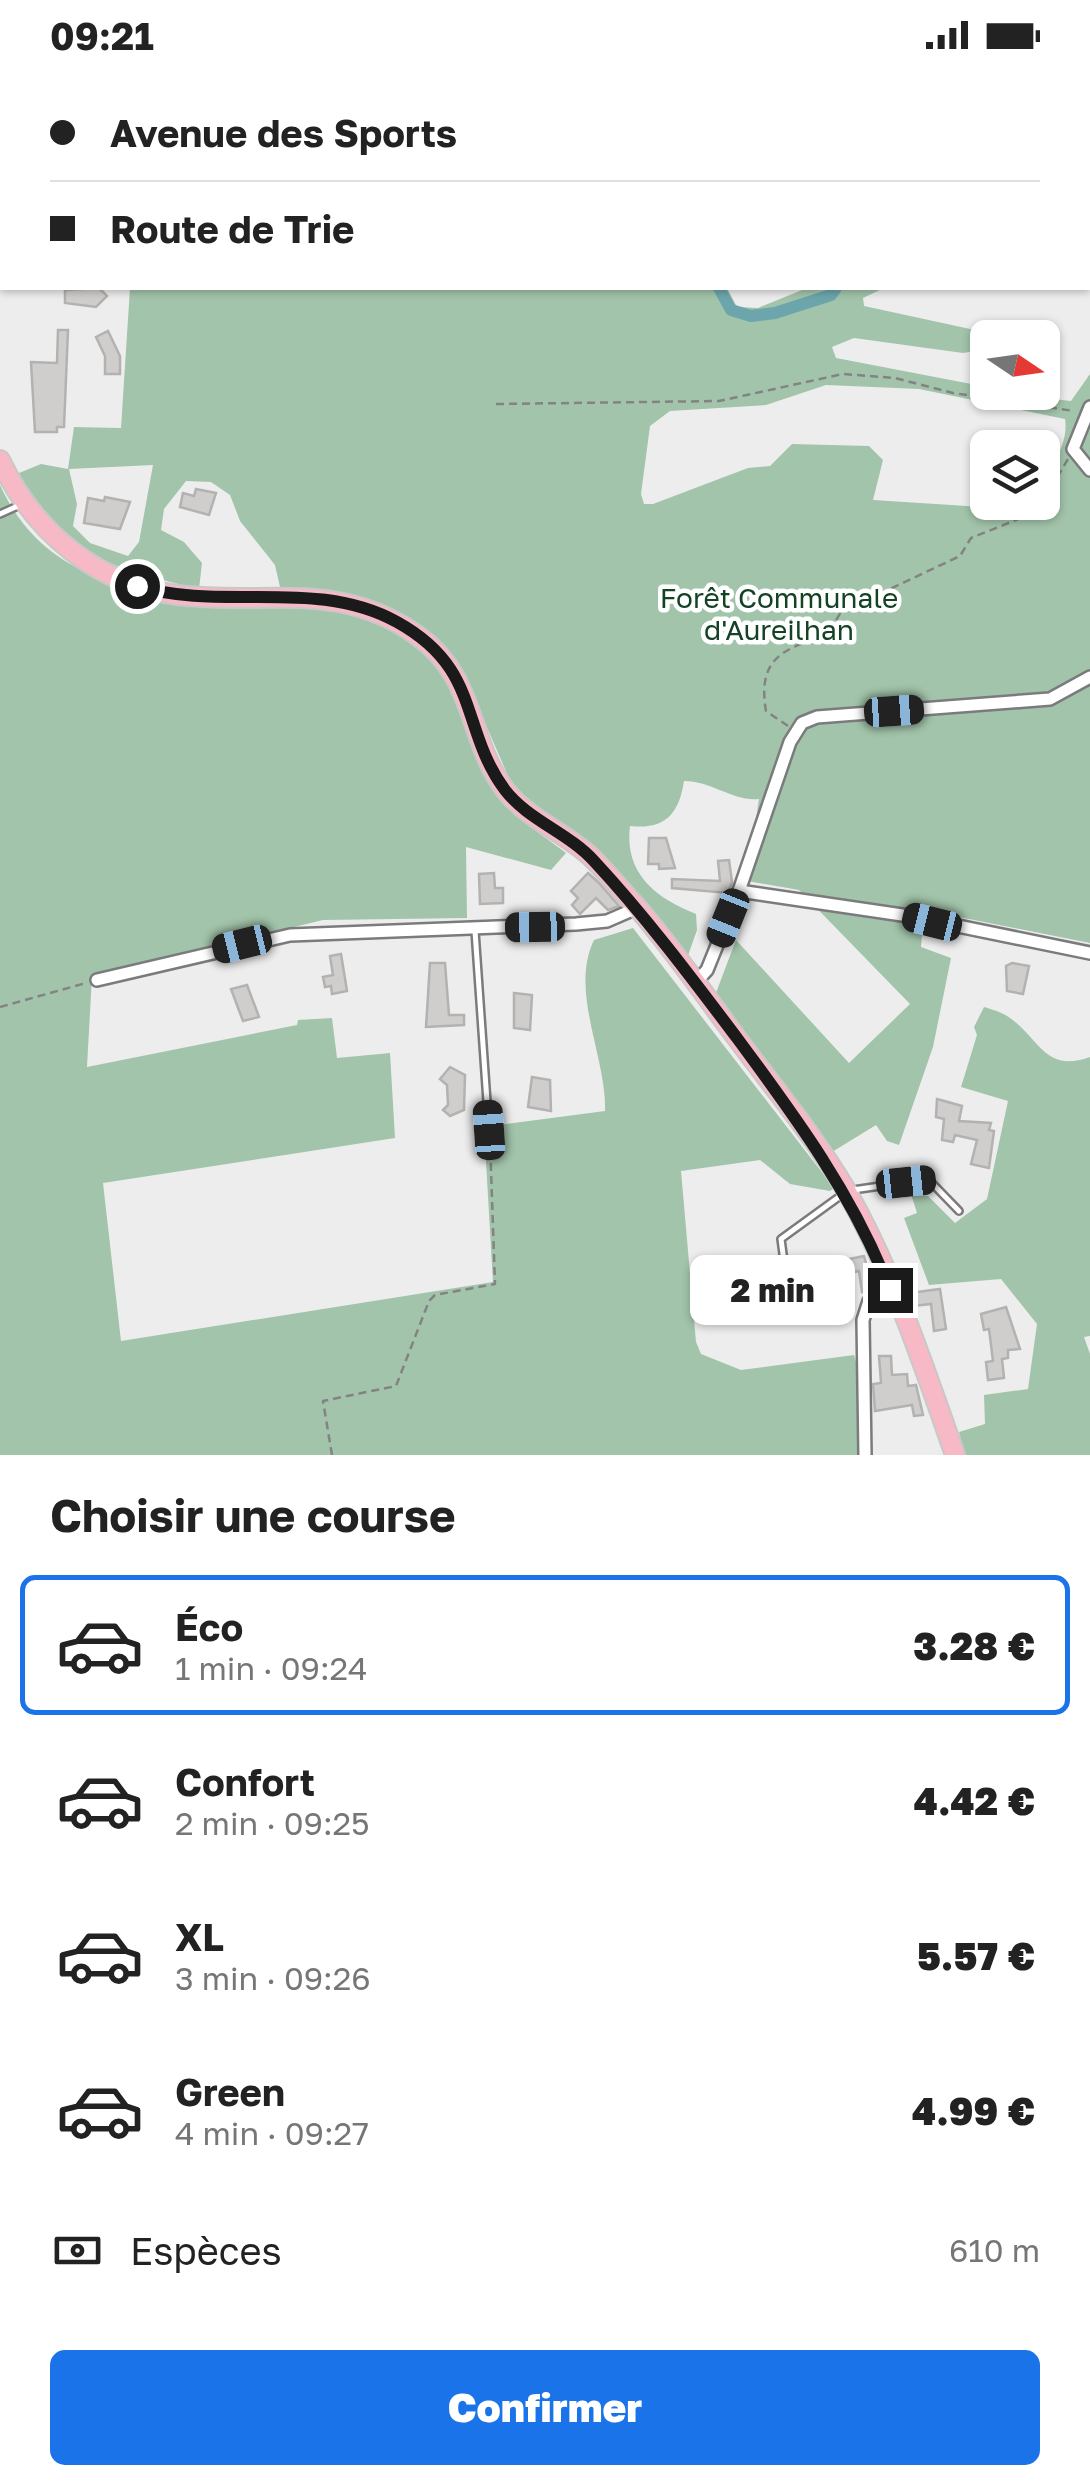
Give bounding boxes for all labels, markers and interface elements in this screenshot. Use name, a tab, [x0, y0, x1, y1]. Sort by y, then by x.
text: 09:21	[50, 13, 154, 58]
text: Avenue des Sports	[110, 110, 457, 155]
text: Route de Trie	[110, 206, 354, 251]
north arrow	[970, 320, 1060, 410]
map controls	[970, 320, 1060, 520]
button: layers	[970, 430, 1060, 520]
route start	[115, 564, 160, 609]
park label: Forêt Communale d'Aureilhan	[660, 581, 898, 646]
car	[863, 694, 925, 728]
car	[703, 885, 753, 951]
car	[899, 900, 965, 944]
car	[505, 911, 565, 943]
car	[209, 922, 275, 966]
car	[472, 1099, 506, 1161]
car	[875, 1164, 937, 1200]
callout: 2 min	[690, 1255, 855, 1325]
route end	[868, 1268, 913, 1313]
text: 2 min	[730, 1271, 815, 1309]
text: Choisir une course	[50, 1488, 456, 1542]
icon: car	[55, 1600, 145, 1690]
text: Éco	[175, 1604, 243, 1649]
text: 3.28 €	[913, 1623, 1035, 1668]
text: 1 min · 09:24	[175, 1649, 368, 1687]
icon: car	[55, 1755, 145, 1845]
text: Confort	[175, 1759, 315, 1804]
text: 4.42 €	[914, 1778, 1035, 1823]
text: 2 min · 09:25	[175, 1804, 370, 1842]
icon: car	[55, 1910, 145, 2000]
text: XL	[175, 1914, 224, 1959]
text: 5.57 €	[917, 1933, 1035, 1978]
text: 3 min · 09:26	[175, 1959, 371, 1997]
icon: car	[55, 2065, 145, 2155]
text: Green	[175, 2069, 285, 2114]
text: 4.99 €	[912, 2088, 1035, 2133]
text: 4 min · 09:27	[175, 2114, 369, 2152]
icon: cash	[50, 2223, 105, 2278]
text: Espèces	[130, 2228, 282, 2273]
text: 610 m	[949, 2231, 1040, 2269]
button: Confirmer	[50, 2350, 1040, 2465]

